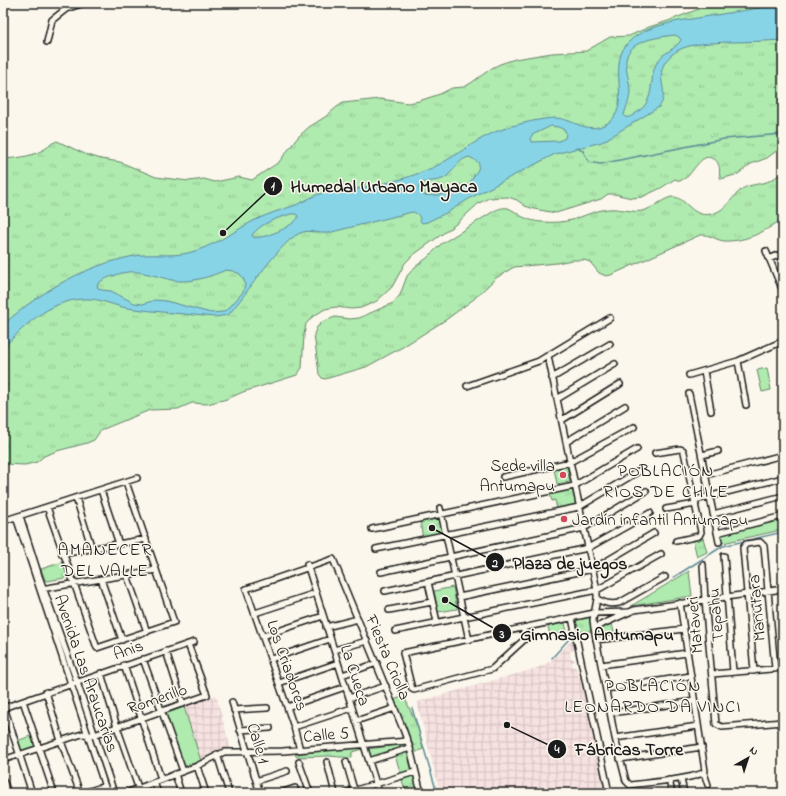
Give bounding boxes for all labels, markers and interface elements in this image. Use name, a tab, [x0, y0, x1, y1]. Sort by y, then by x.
callout: Humedal Urbano Mayaca	[263, 171, 486, 201]
text: Humedal Urbano Mayaca	[290, 175, 478, 202]
text: 1	[271, 178, 275, 196]
place label: Sede villa Antumapu	[479, 454, 555, 499]
district label: POBLACIÓN RIOS DE CHILE	[603, 459, 729, 506]
marker: Sede villa Antumapu	[558, 470, 568, 480]
place label: Jardín infantil Antumapu	[572, 508, 748, 533]
marker: Jardín infantil Antumapu	[559, 514, 569, 524]
district label: AMANECER DEL VALLE	[58, 538, 152, 585]
callout: Plaza de juegos	[485, 547, 636, 577]
text: Plaza de juegos	[512, 552, 628, 579]
text: 2	[491, 555, 498, 573]
street label: Manutara	[742, 573, 773, 642]
street label: Tepahu	[702, 587, 731, 643]
street label: Avenida Las Araucarias	[47, 591, 124, 756]
street label: Mataveri	[681, 595, 710, 655]
street label: Fiesta Criolla	[358, 610, 417, 704]
street label: Los Criadores	[259, 617, 314, 714]
callout: Gimnasio Antumapu	[492, 618, 681, 648]
text: Gimnasio Antumapu	[520, 623, 674, 649]
text: 3	[499, 626, 505, 644]
street label: Anis	[110, 634, 147, 667]
street label: La Cueca	[333, 642, 376, 709]
district label: POBLACIÓN LEONARDO DA VINCI	[565, 674, 741, 721]
street label: Romerillo	[124, 677, 191, 721]
street label: Calle 1	[240, 720, 276, 768]
street label: Calle 5	[302, 721, 350, 750]
callout: Fábricas Torre	[547, 734, 692, 764]
text: Fábricas Torre	[574, 738, 684, 764]
north arrow	[728, 738, 768, 778]
text: 4	[554, 741, 560, 759]
text: N	[746, 742, 762, 760]

